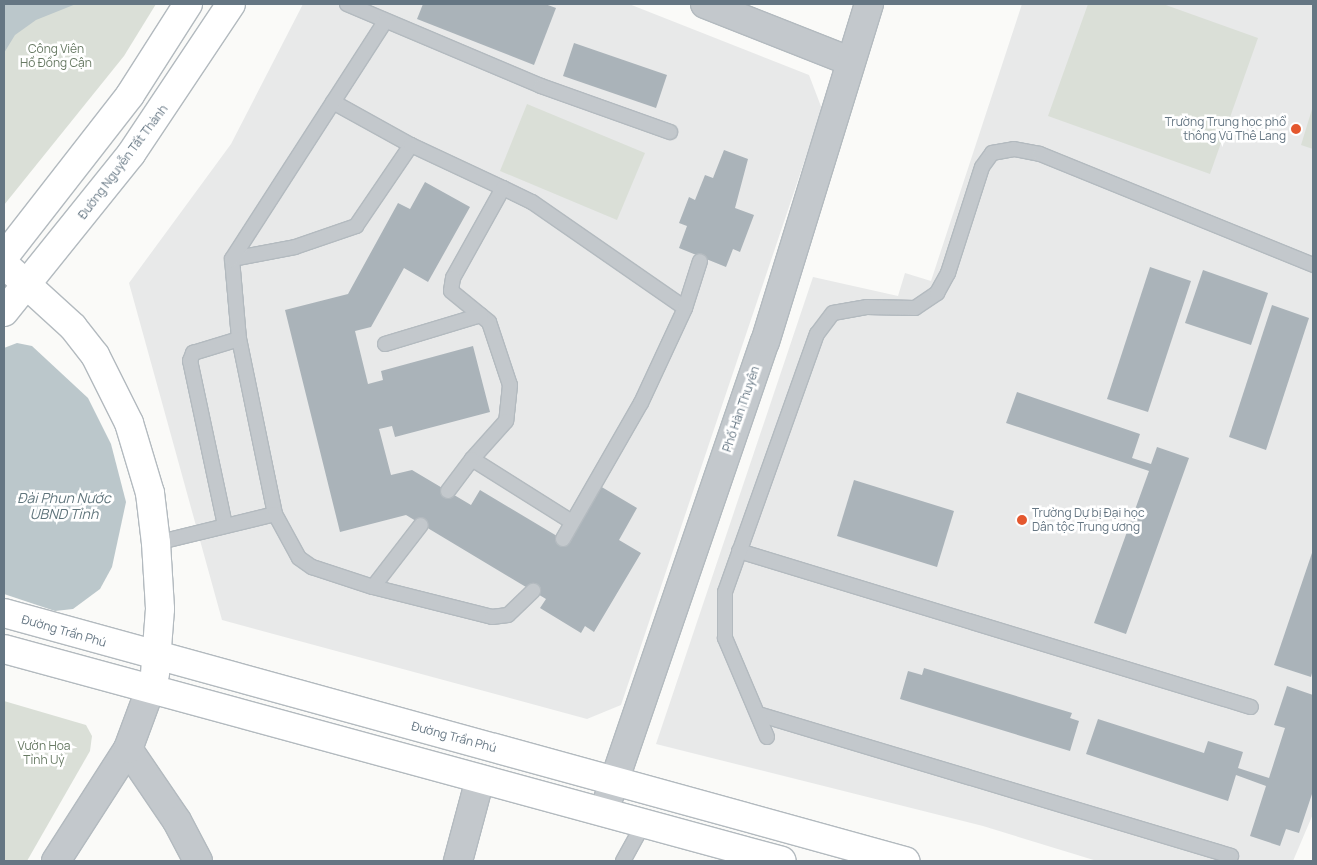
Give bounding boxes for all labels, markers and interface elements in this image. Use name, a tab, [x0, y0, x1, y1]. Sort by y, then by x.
park label: Công Viên Hồ Đồng Cận	[20, 42, 92, 70]
street label: Đường Nguyễn Tất Thành	[75, 102, 171, 222]
place label: Trường Trung học phổ thông Vũ Thê Lang	[1165, 115, 1286, 143]
marker: Trường Trung học phổ thông Vũ Thê Lang	[1290, 123, 1302, 135]
street label: Phố Hàn Thuyên	[720, 364, 762, 454]
water label: Đài Phun Nước UBND Tỉnh	[17, 490, 111, 522]
place label: Trường Dự bị Đại học Dân tộc Trung ương	[1032, 506, 1145, 534]
marker: Trường Dự bị Đại học Dân tộc Trung ương	[1016, 514, 1028, 526]
street label: Đường Trần Phú	[20, 612, 108, 650]
street label: Đường Trần Phú	[410, 719, 498, 755]
park label: Vườn Hoa Tỉnh Uỷ	[18, 739, 70, 767]

